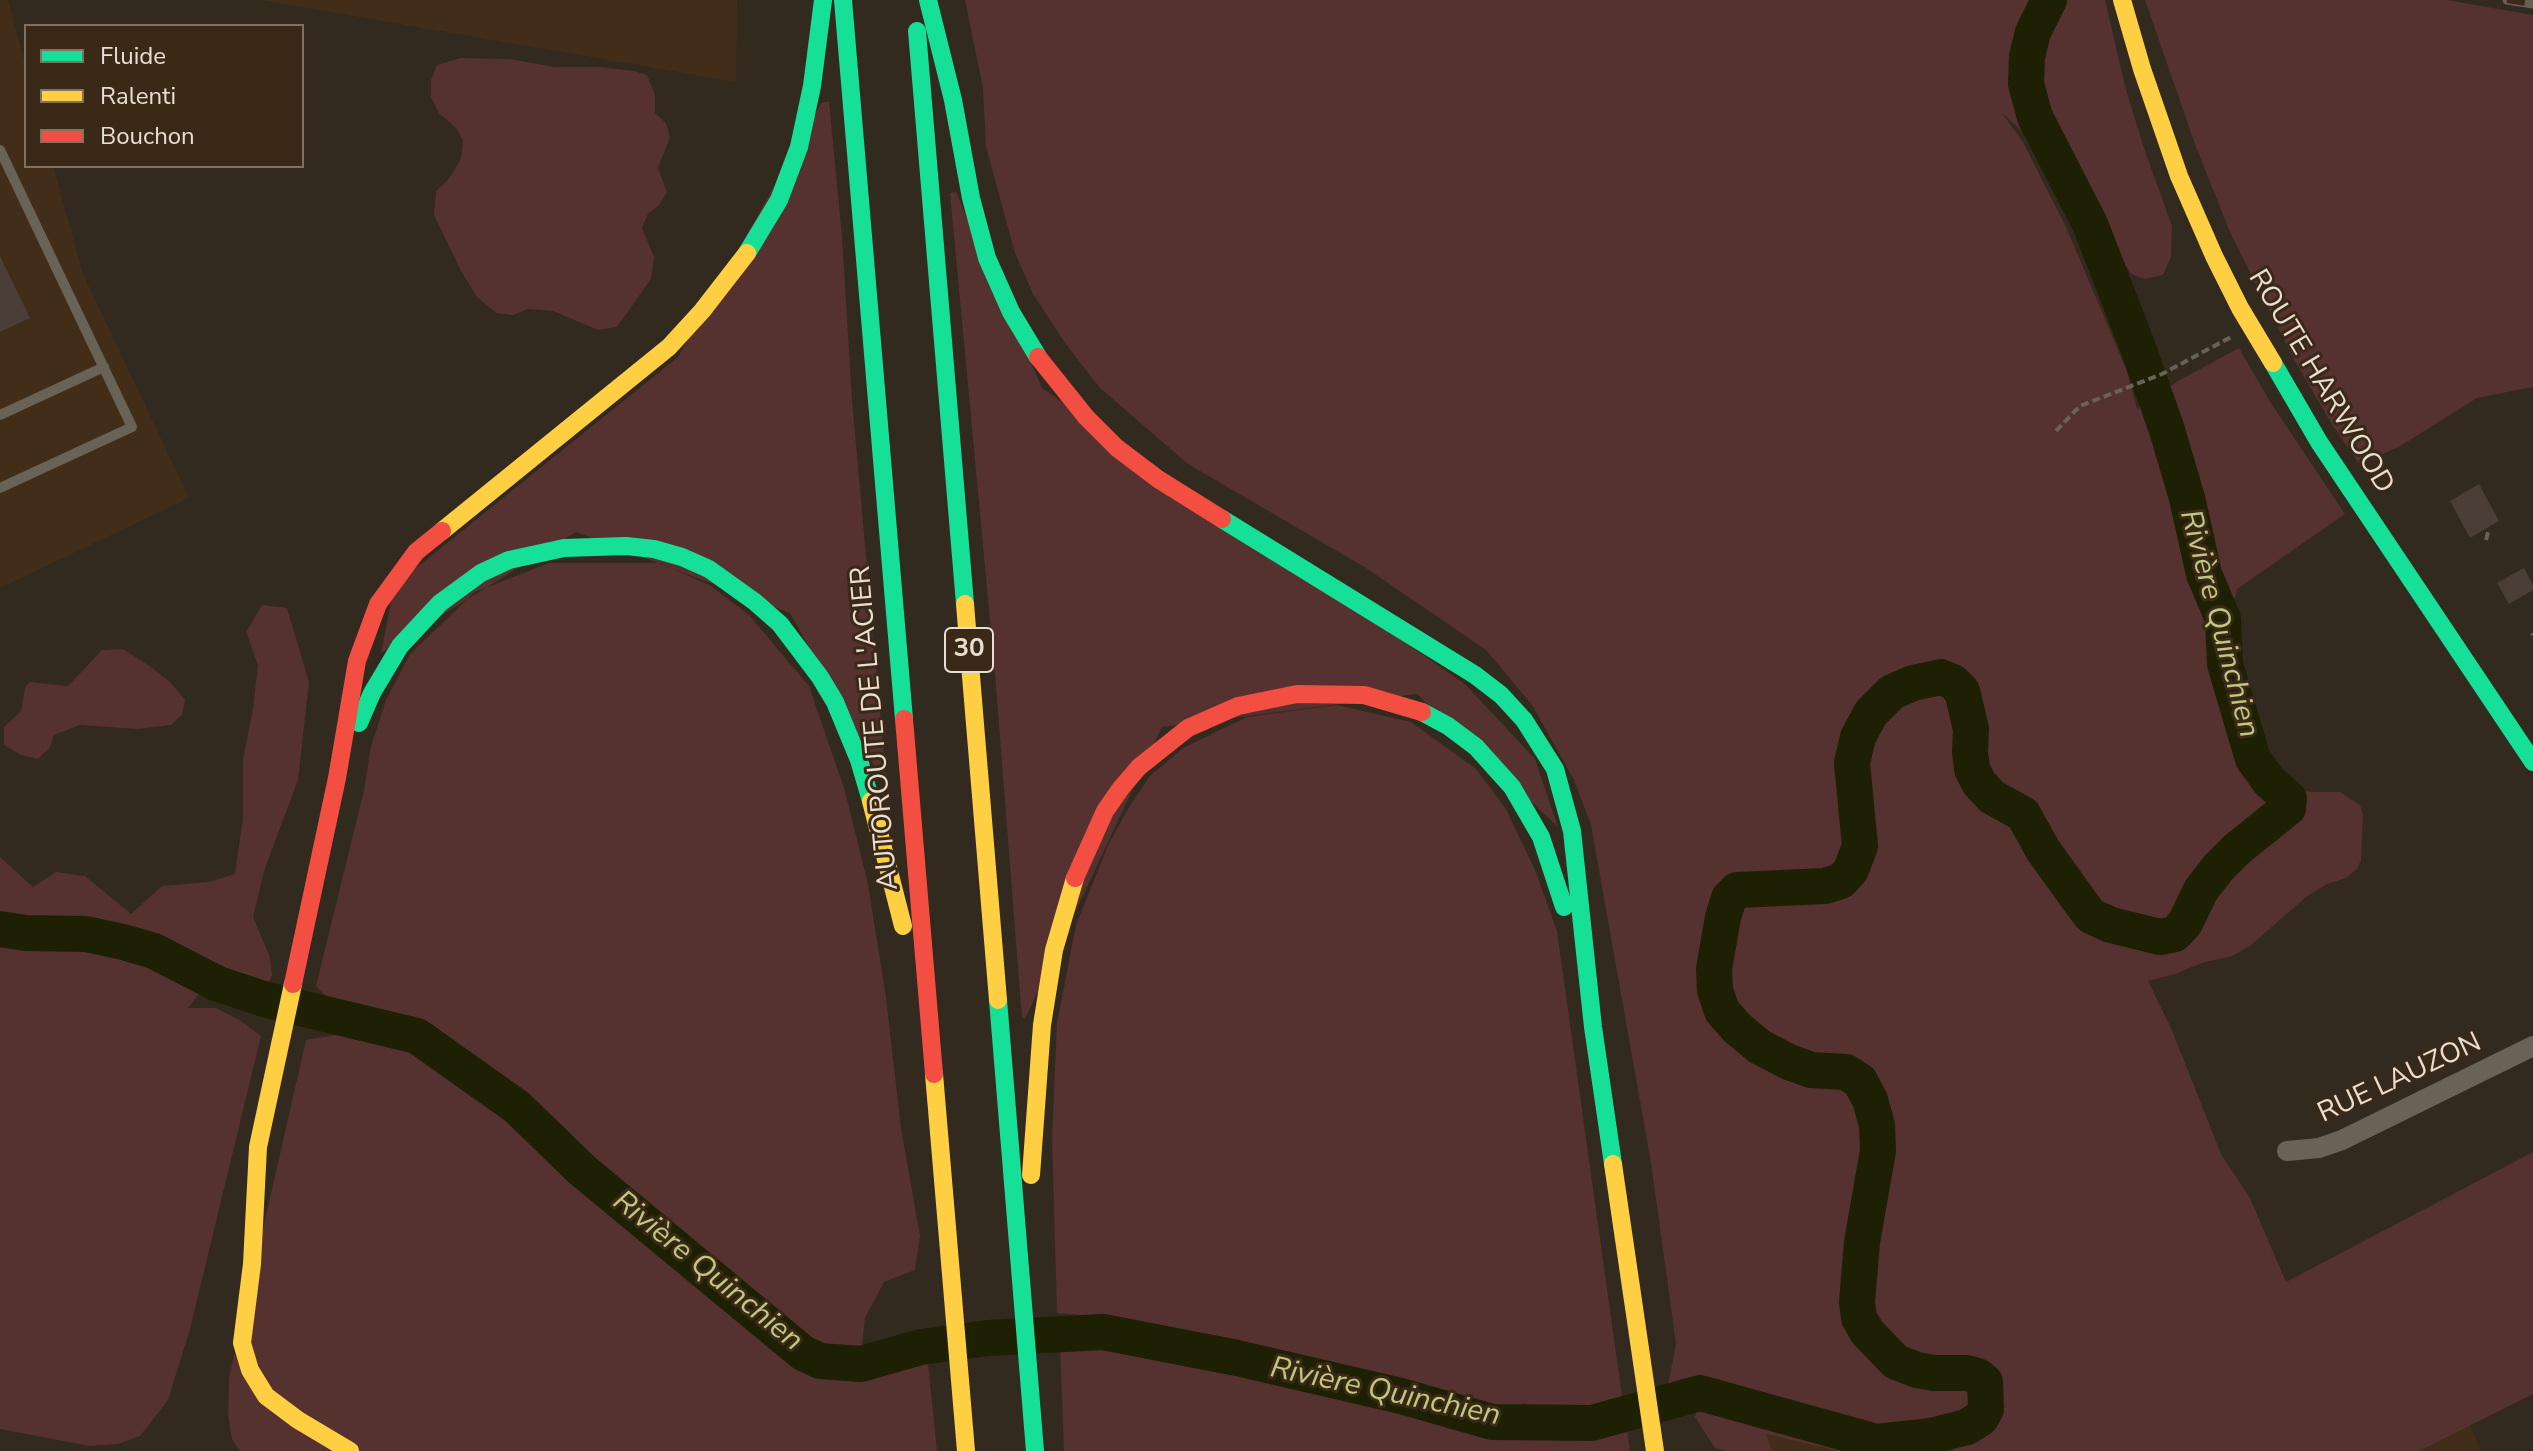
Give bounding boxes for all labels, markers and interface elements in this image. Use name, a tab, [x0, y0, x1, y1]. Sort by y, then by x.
legend	[24, 24, 304, 168]
text: Fluide	[100, 40, 166, 72]
text: Ralenti	[100, 80, 176, 112]
text: Bouchon	[100, 120, 195, 152]
street label: ROUTE HARWOOD	[2240, 264, 2400, 500]
water label: Rivière Quinchien	[2170, 506, 2266, 742]
street label: AUTOROUTE DE L'ACIER	[845, 564, 907, 892]
road number: 30	[945, 628, 993, 672]
street label: RUE LAUZON	[2313, 1027, 2487, 1131]
water label: Rivière Quinchien	[605, 1184, 809, 1360]
water label: Rivière Quinchien	[1267, 1351, 1503, 1435]

